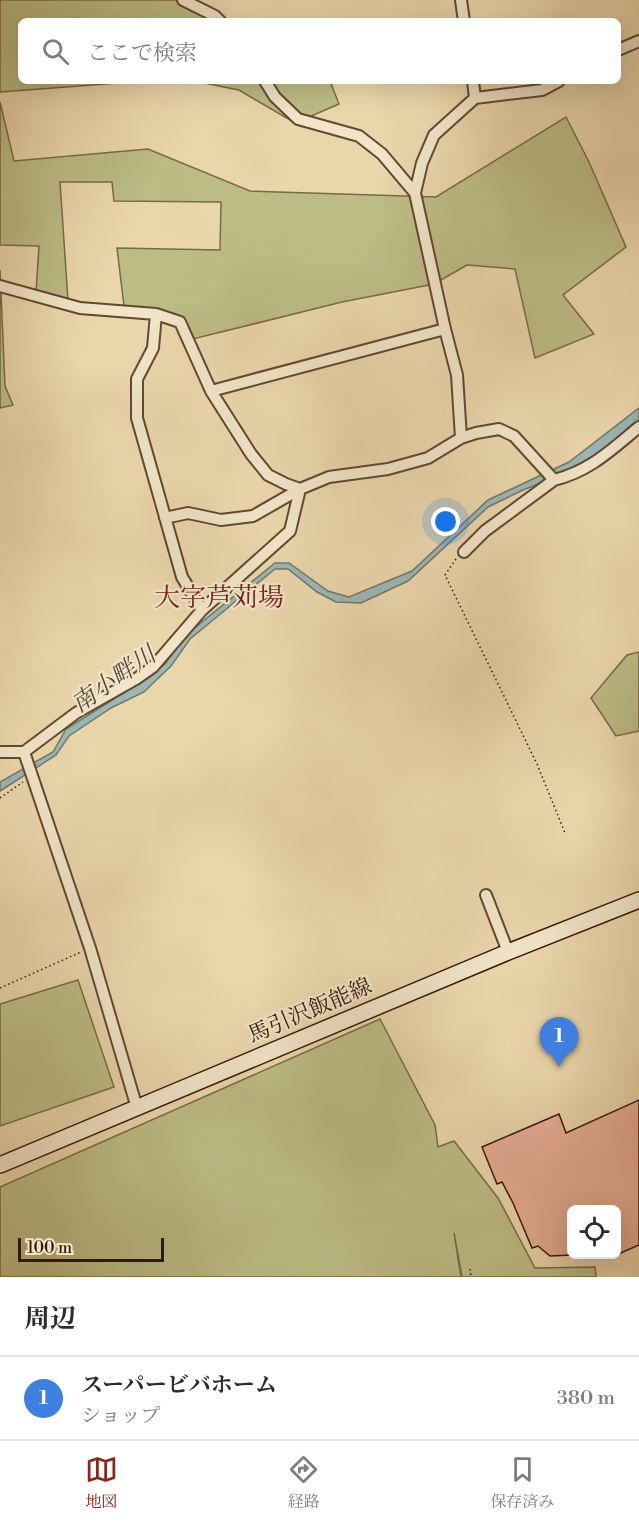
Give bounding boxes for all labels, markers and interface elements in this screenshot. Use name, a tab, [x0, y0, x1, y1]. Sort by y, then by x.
search box	[18, 18, 621, 84]
icon: search	[39, 35, 72, 68]
text: ここで検索	[87, 40, 197, 67]
your location	[431, 507, 460, 536]
district label: 大字芦苅場	[154, 582, 284, 614]
water label: 南小畔川	[66, 638, 164, 720]
street label: 馬引沢飯能線	[244, 973, 376, 1049]
pin: 1	[540, 1018, 578, 1067]
map controls	[567, 1205, 621, 1259]
button: locate	[567, 1205, 621, 1259]
scale bar	[18, 1235, 164, 1262]
text: 100 m	[27, 1238, 72, 1258]
text: 周辺	[24, 1303, 76, 1335]
text: スーパービバホーム	[81, 1372, 277, 1399]
text: 1	[39, 1386, 48, 1411]
text: 380 m	[557, 1386, 615, 1411]
text: ショップ	[81, 1404, 161, 1429]
tab: 地図	[85, 1453, 118, 1512]
tab: 経路	[287, 1453, 320, 1512]
tab: 保存済み	[490, 1453, 554, 1512]

